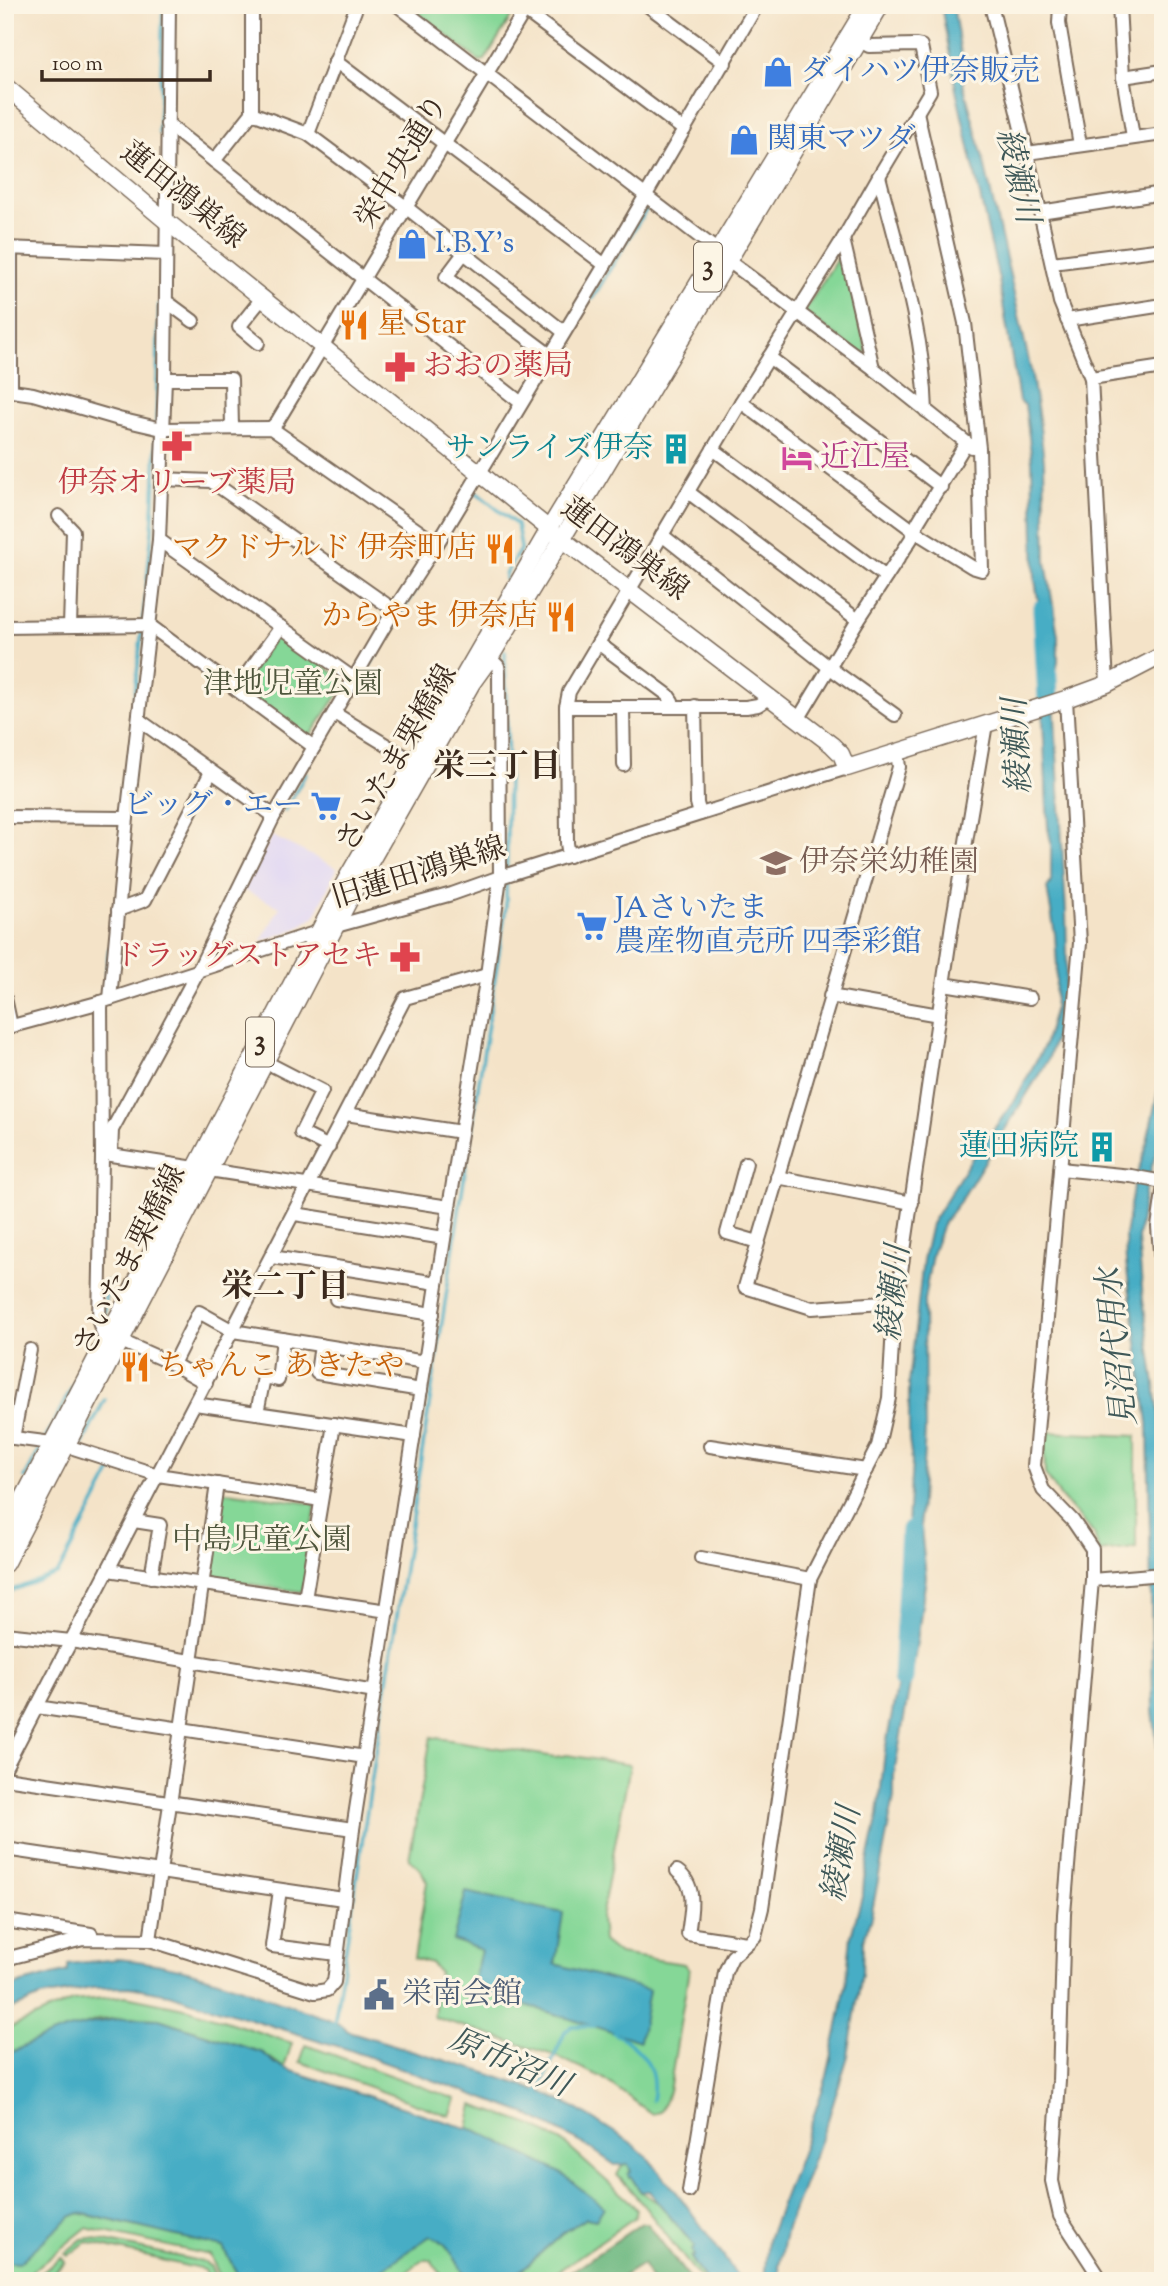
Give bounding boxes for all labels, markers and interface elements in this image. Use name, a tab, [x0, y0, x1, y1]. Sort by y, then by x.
scale bar	[42, 38, 210, 82]
text: 100 m	[52, 50, 103, 80]
place label: ダイハツ伊奈販売	[801, 51, 1040, 94]
shop icon: ダイハツ伊奈販売	[761, 55, 795, 89]
street label: 栄中央通り	[346, 87, 460, 237]
place label: 関東マツダ	[767, 119, 916, 162]
shop icon: 関東マツダ	[727, 123, 761, 157]
water label: 綾瀬川	[983, 124, 1050, 231]
street label: 蓮田鴻巣線	[110, 132, 254, 260]
place label: I.B.Y's	[435, 223, 514, 266]
shop icon: I.B.Y's	[395, 227, 429, 261]
road number: 3	[694, 243, 722, 292]
place label: 星 Star	[377, 304, 466, 347]
restaurant icon: 星 Star	[337, 308, 371, 342]
place label: おおの薬局	[423, 346, 573, 389]
pharmacy icon: おおの薬局	[383, 350, 417, 384]
place label: サンライズ伊奈	[446, 428, 653, 471]
pharmacy icon: 伊奈オリーブ薬局	[160, 429, 194, 463]
building icon: サンライズ伊奈	[659, 432, 693, 466]
place label: 近江屋	[820, 437, 910, 480]
hotel icon: 近江屋	[780, 441, 814, 475]
place label: 伊奈オリーブ薬局	[58, 463, 296, 506]
street label: 蓮田鴻巣線	[551, 488, 697, 612]
place label: マクドナルド 伊奈町店	[172, 528, 477, 571]
restaurant icon: マクドナルド 伊奈町店	[483, 532, 517, 566]
place label: からやま 伊奈店	[322, 596, 538, 639]
restaurant icon: からやま 伊奈店	[544, 600, 578, 634]
street label: さいたま栗橋線	[327, 657, 469, 861]
park label: 津地児童公園	[203, 664, 383, 707]
water label: 綾瀬川	[993, 694, 1044, 795]
district label: 栄三丁目	[433, 745, 561, 791]
place label: ビッグ・エー	[124, 785, 303, 828]
supermarket icon: ビッグ・エー	[309, 789, 343, 823]
street label: 旧蓮田鴻巣線	[327, 827, 511, 921]
place label: 伊奈栄幼稚園	[799, 842, 979, 885]
school or university icon: 伊奈栄幼稚園	[759, 846, 793, 880]
place label: JAさいたま 農産物直売所 四季彩館	[613, 888, 921, 965]
supermarket icon: JAさいたま 農産物直売所 四季彩館	[575, 909, 609, 943]
place label: ドラッグストアセキ	[114, 936, 382, 979]
pharmacy icon: ドラッグストアセキ	[388, 940, 422, 974]
road number: 3	[246, 1018, 274, 1066]
place label: 蓮田病院	[959, 1126, 1079, 1169]
building icon: 蓮田病院	[1085, 1130, 1119, 1164]
street label: さいたま栗橋線	[64, 1158, 198, 1364]
water label: 綾瀬川	[867, 1240, 923, 1343]
water label: 見沼代用水	[1087, 1262, 1150, 1429]
district label: 栄二丁目	[221, 1265, 349, 1311]
place label: ちゃんこ あきたや	[158, 1346, 404, 1389]
restaurant icon: ちゃんこ あきたや	[118, 1350, 152, 1384]
park label: 中島児童公園	[172, 1520, 352, 1563]
water label: 綾瀬川	[812, 1800, 875, 1905]
place label: 栄南会館	[402, 1974, 522, 2017]
public building icon: 栄南会館	[362, 1978, 396, 2012]
water label: 原市沼川	[441, 2018, 580, 2111]

